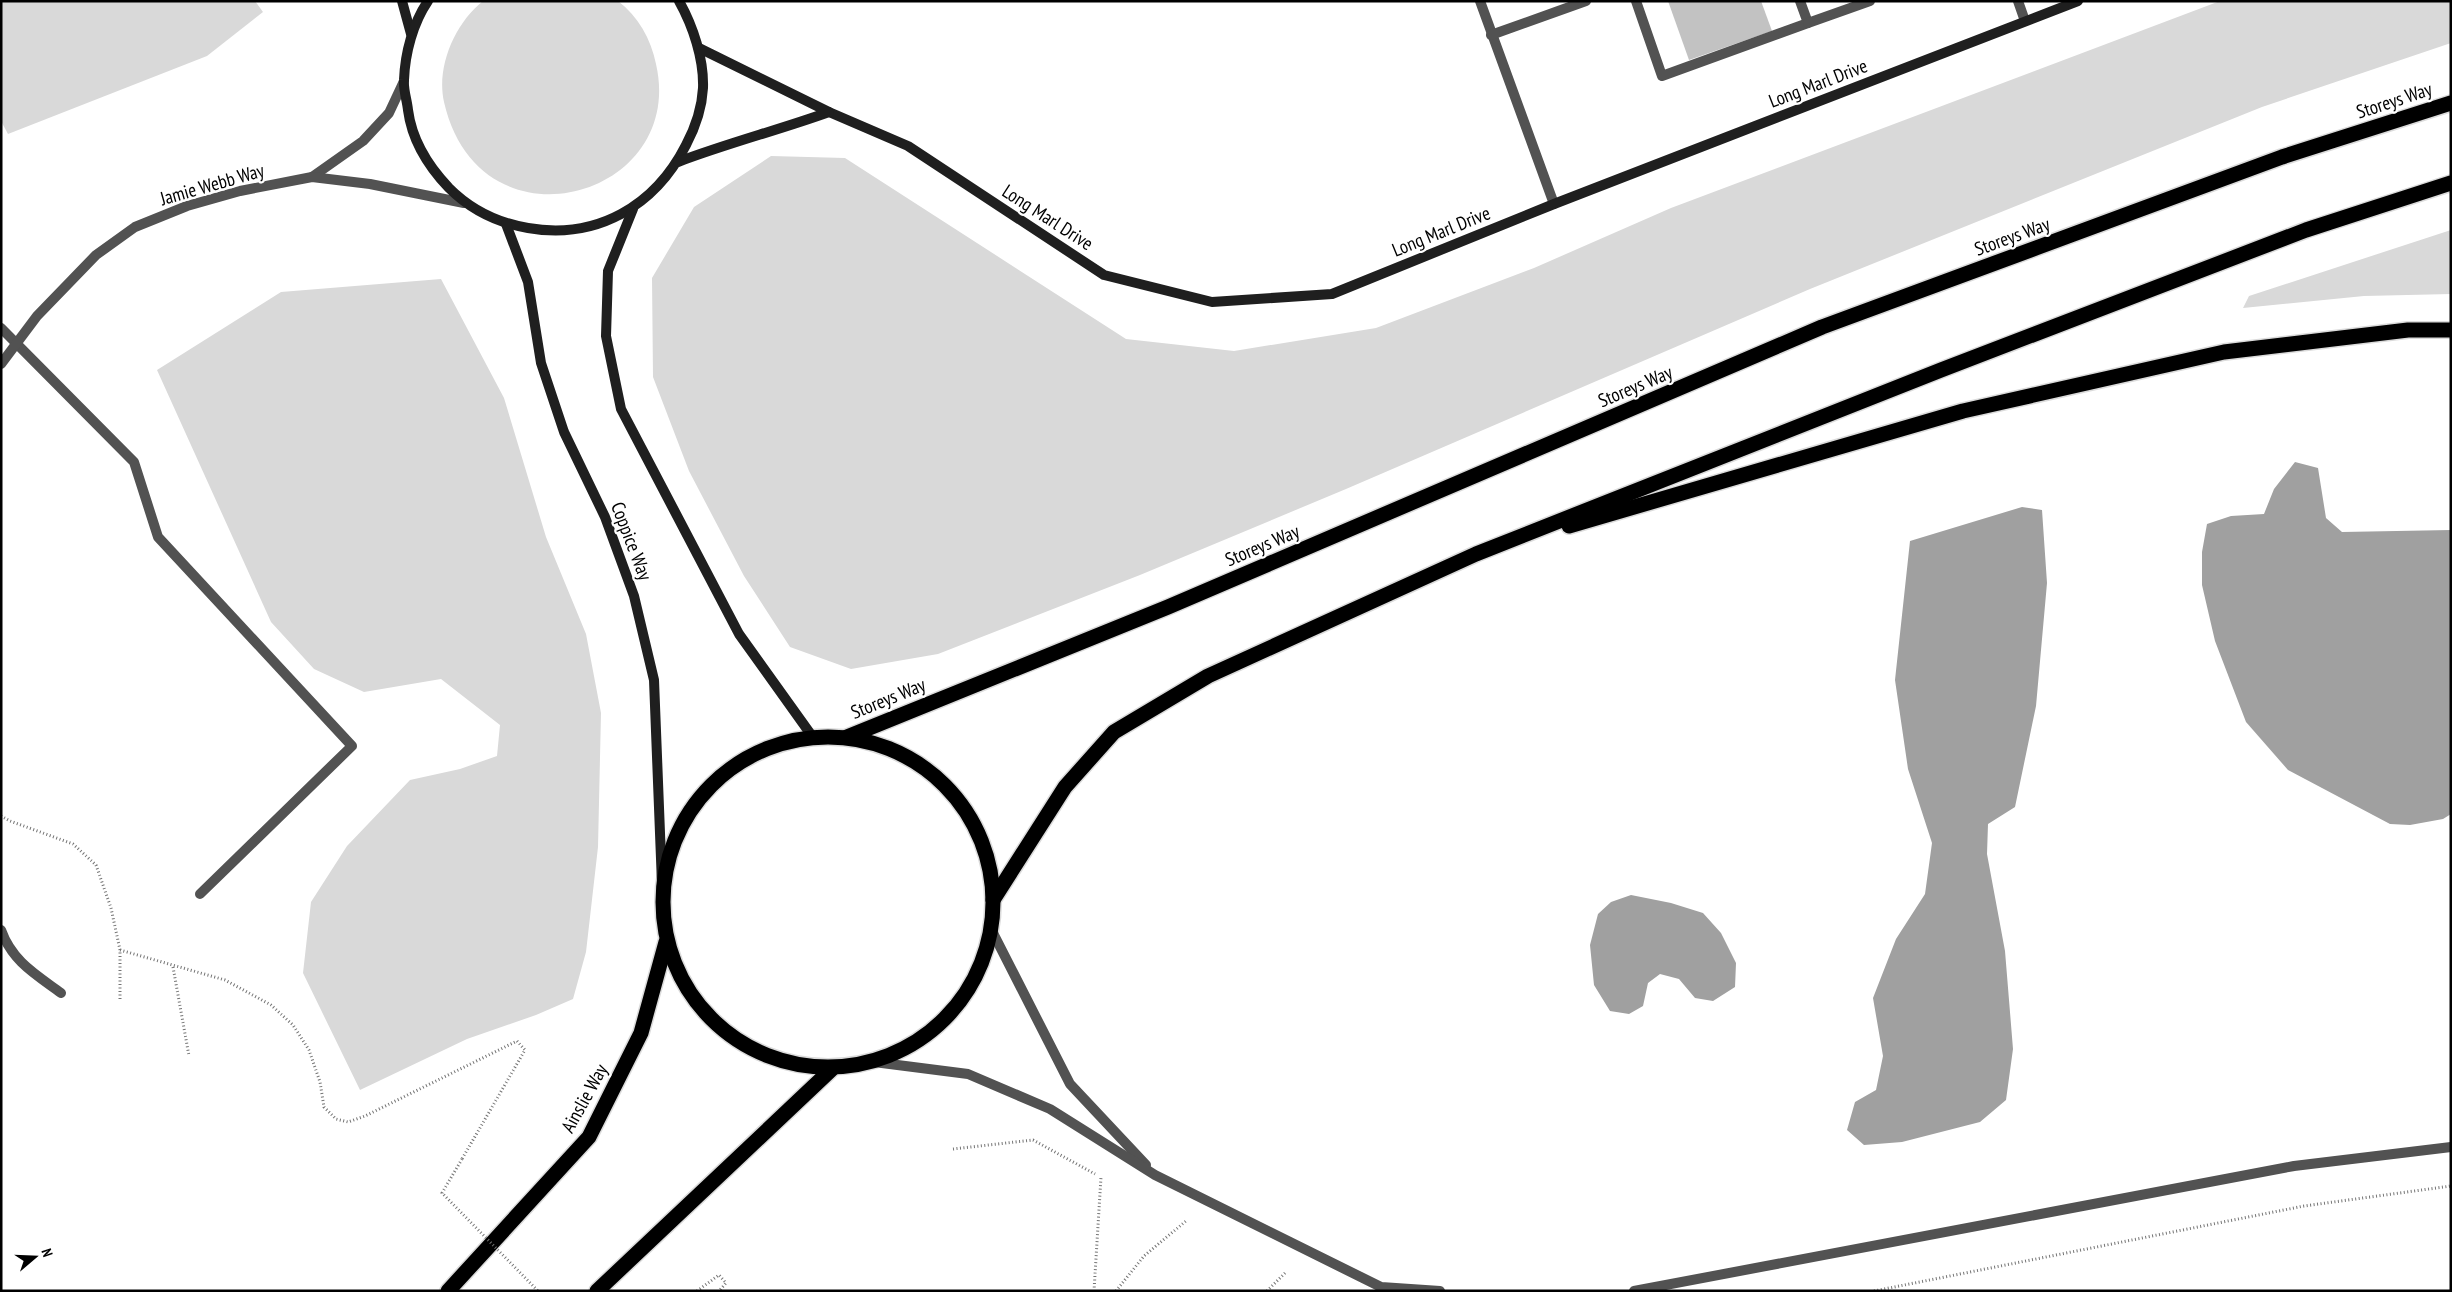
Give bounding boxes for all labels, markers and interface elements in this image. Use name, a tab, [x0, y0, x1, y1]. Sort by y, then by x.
street label: Long Marl Drive	[1765, 53, 1871, 113]
street label: Storeys Way	[2353, 76, 2436, 124]
street label: Jamie Webb Way	[156, 157, 268, 211]
street label: Long Marl Drive	[998, 179, 1098, 255]
street label: Long Marl Drive	[1388, 200, 1494, 262]
street label: Storeys Way	[1971, 211, 2054, 261]
street label: Storeys Way	[1594, 359, 1677, 412]
street label: Coppice Way	[606, 498, 658, 584]
street label: Storeys Way	[1221, 518, 1304, 571]
street label: Storeys Way	[847, 672, 930, 724]
street label: Ainslie Way	[555, 1059, 613, 1137]
north arrow	[10, 1232, 60, 1282]
text: N	[38, 1246, 57, 1259]

